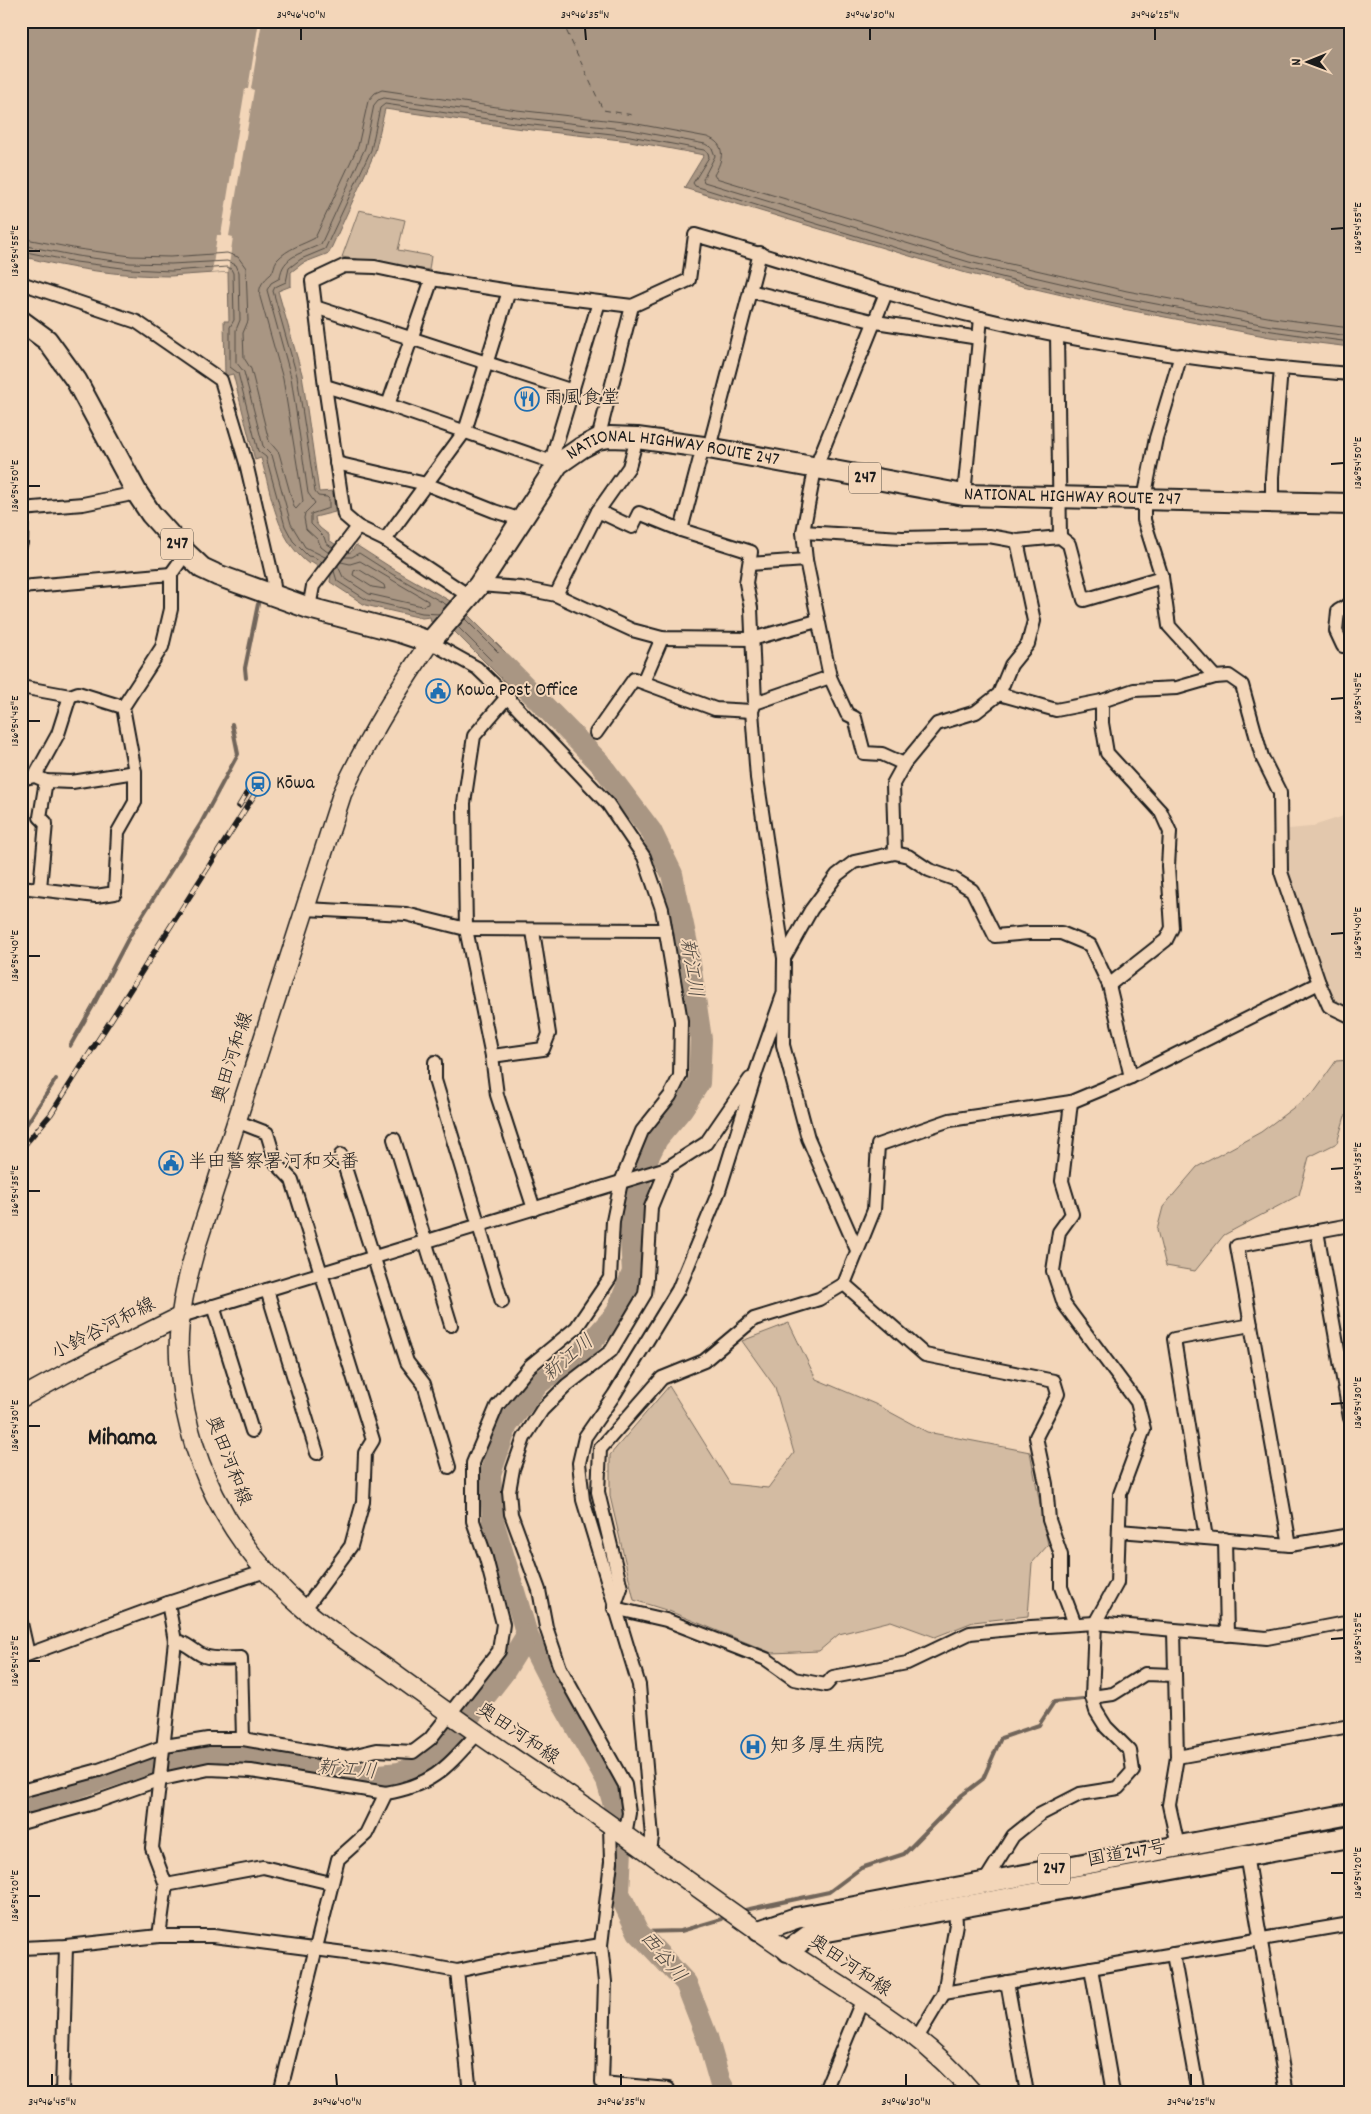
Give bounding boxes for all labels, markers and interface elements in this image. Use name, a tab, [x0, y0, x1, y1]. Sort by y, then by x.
text: 34°46'40"N	[276, 7, 326, 24]
text: 34°46'35"N	[561, 7, 609, 24]
text: 34°46'30"N	[845, 7, 895, 24]
text: 34°46'25"N	[1131, 7, 1179, 24]
north arrow	[1284, 38, 1334, 88]
text: N	[1287, 58, 1307, 66]
text: 136°54'55"E	[1350, 202, 1367, 254]
text: 136°54'55"E	[7, 225, 24, 277]
restaurant icon: 雨風食堂	[514, 386, 540, 412]
place label: 雨風食堂	[544, 386, 620, 413]
street label: NATIONAL HIGHWAY ROUTE 247	[561, 423, 781, 474]
text: 136°54'50"E	[1350, 436, 1367, 489]
text: 136°54'50"E	[7, 459, 24, 512]
road number: 247	[849, 462, 881, 493]
street label: NATIONAL HIGHWAY ROUTE 247	[963, 481, 1181, 514]
road number: 247	[161, 528, 193, 560]
text: 136°54'45"E	[1350, 672, 1367, 723]
public building icon: Kowa Post Office	[425, 678, 451, 704]
place label: Kowa Post Office	[456, 678, 578, 705]
text: 136°54'45"E	[7, 695, 24, 746]
station icon: Kōwa	[245, 771, 271, 797]
place label: Kōwa	[276, 771, 315, 798]
text: 136°54'40"E	[1350, 907, 1367, 959]
text: 136°54'40"E	[7, 930, 24, 982]
water label: 新江川	[671, 936, 709, 1000]
street label: 奥田河和線	[206, 1009, 262, 1107]
text: 136°54'35"E	[1350, 1142, 1367, 1194]
public building icon: 半田警察署河和交番	[158, 1150, 184, 1176]
place label: 半田警察署河和交番	[188, 1150, 359, 1177]
text: 136°54'35"E	[7, 1165, 24, 1217]
street label: 小鈴谷河和線	[47, 1292, 161, 1368]
water label: 新江川	[537, 1329, 601, 1389]
text: 136°54'30"E	[1350, 1376, 1367, 1429]
text: 136°54'30"E	[7, 1399, 24, 1452]
street label: 奥田河和線	[197, 1412, 257, 1510]
district label: Mihama	[88, 1422, 157, 1456]
text: 136°54'25"E	[1350, 1612, 1367, 1664]
text: 136°54'25"E	[7, 1635, 24, 1687]
street label: 奥田河和線	[470, 1697, 564, 1773]
hospital icon: 知多厚生病院	[740, 1734, 766, 1760]
place label: 知多厚生病院	[770, 1734, 884, 1761]
water label: 新江川	[316, 1754, 378, 1788]
street label: 国道247号	[1085, 1835, 1169, 1875]
text: 136°54'20"E	[1350, 1846, 1367, 1899]
road number: 247	[1038, 1854, 1070, 1885]
text: 136°54'20"E	[7, 1869, 24, 1922]
water label: 西谷川	[632, 1926, 692, 1990]
street label: 奥田河和線	[802, 1929, 896, 2005]
text: 34°46'45"N	[28, 2094, 76, 2111]
text: 34°46'40"N	[312, 2094, 362, 2111]
text: 34°46'35"N	[597, 2094, 645, 2111]
text: 34°46'30"N	[881, 2094, 931, 2111]
text: 34°46'25"N	[1167, 2094, 1215, 2111]

